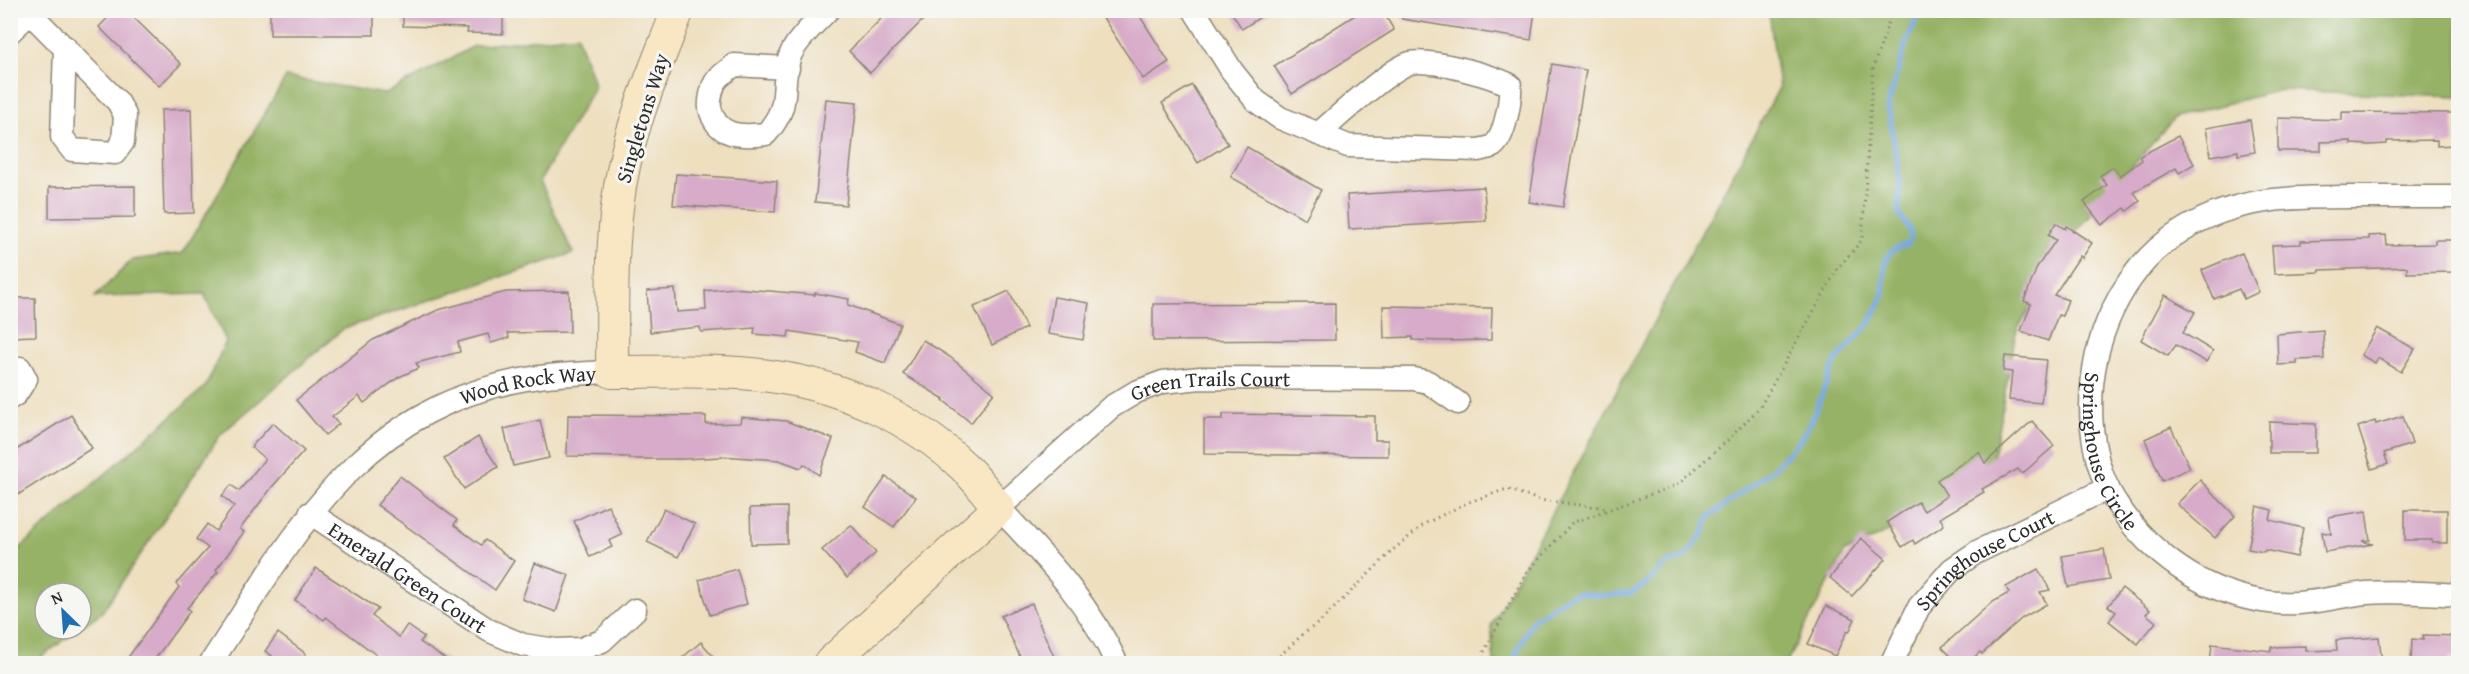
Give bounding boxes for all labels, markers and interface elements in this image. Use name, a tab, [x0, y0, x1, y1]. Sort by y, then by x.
street label: Singletons Way	[608, 49, 677, 187]
street label: Wood Rock Way	[455, 357, 597, 412]
street label: Green Trails Court	[1126, 362, 1291, 408]
street label: Springhouse Circle	[2076, 370, 2147, 537]
street label: Springhouse Court	[1907, 501, 2060, 617]
street label: Emerald Green Court	[322, 514, 494, 641]
north arrow	[33, 581, 93, 641]
text: N	[47, 584, 67, 611]

